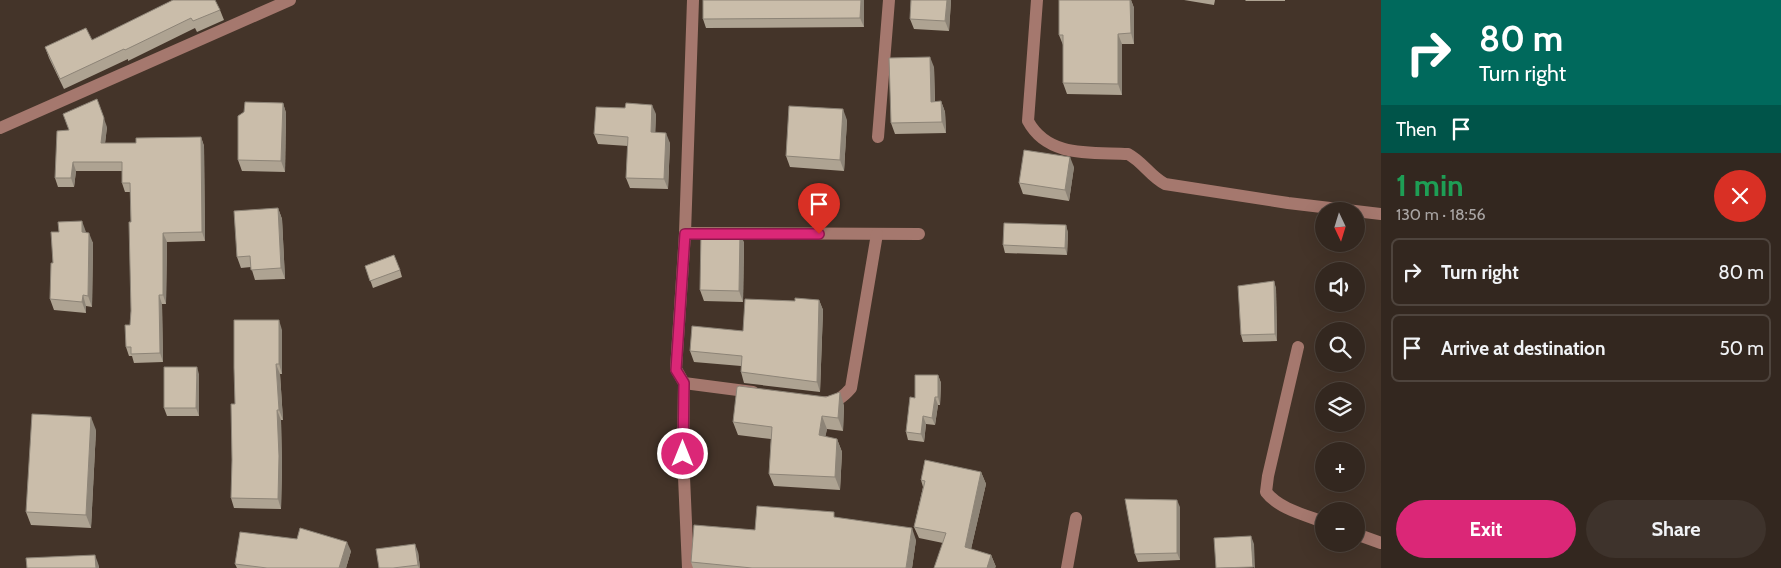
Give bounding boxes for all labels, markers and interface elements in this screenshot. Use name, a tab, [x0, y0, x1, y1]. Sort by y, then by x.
text: 80 m	[1479, 17, 1563, 60]
icon: right	[1396, 20, 1461, 85]
text: Turn right	[1479, 60, 1566, 87]
icon: arrive	[1447, 115, 1475, 143]
text: Then	[1396, 118, 1437, 141]
text: 1 min	[1396, 167, 1464, 204]
button: close	[1714, 170, 1766, 222]
pin	[798, 183, 840, 234]
icon: arrive	[805, 190, 833, 218]
north arrow	[1315, 202, 1365, 252]
map controls	[1315, 202, 1365, 552]
text: 130 m · 18:56	[1396, 205, 1486, 224]
icon: right	[1398, 258, 1426, 286]
text: Turn right	[1441, 261, 1519, 284]
text: 80 m	[1718, 261, 1764, 284]
button: sound	[1315, 262, 1365, 312]
button: search	[1315, 322, 1365, 372]
icon: arrive	[1398, 334, 1426, 362]
text: Arrive at destination	[1441, 337, 1605, 360]
text: 50 m	[1720, 337, 1764, 360]
button: layers	[1315, 382, 1365, 432]
position arrow	[656, 427, 708, 479]
button: +	[1315, 442, 1365, 492]
button: Exit	[1396, 500, 1576, 558]
button: Share	[1586, 500, 1766, 558]
button: −	[1315, 502, 1365, 552]

